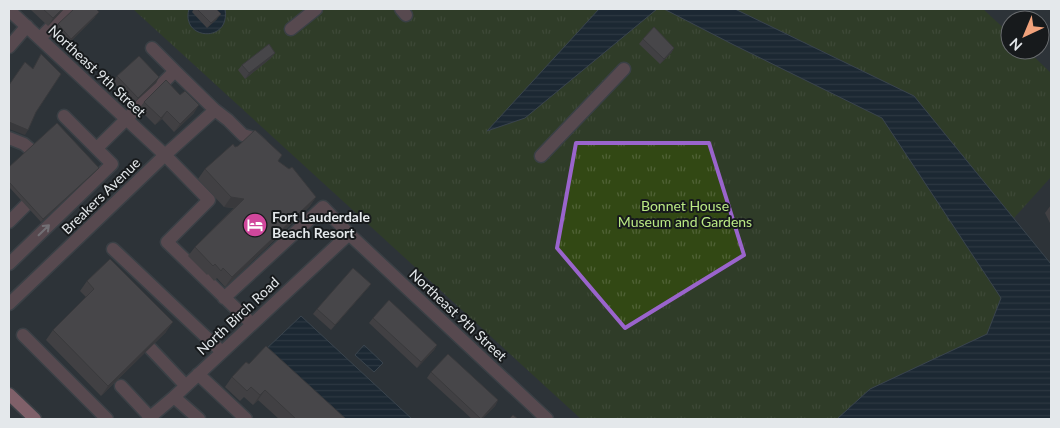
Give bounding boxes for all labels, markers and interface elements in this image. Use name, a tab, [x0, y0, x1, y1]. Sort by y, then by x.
north arrow	[1000, 10, 1050, 60]
street label: Northeast 9th Street	[45, 21, 149, 120]
text: N	[1006, 35, 1025, 55]
street label: Breakers Avenue	[58, 154, 144, 237]
park label: Bonnet House Museum and Gardens	[618, 197, 752, 230]
place label: Fort Lauderdale Beach Resort	[272, 208, 370, 241]
hotel icon: Fort Lauderdale Beach Resort	[242, 212, 268, 238]
one-way arrow	[38, 224, 50, 236]
street label: Northeast 9th Street	[406, 265, 510, 364]
street label: North Birch Road	[193, 273, 282, 358]

